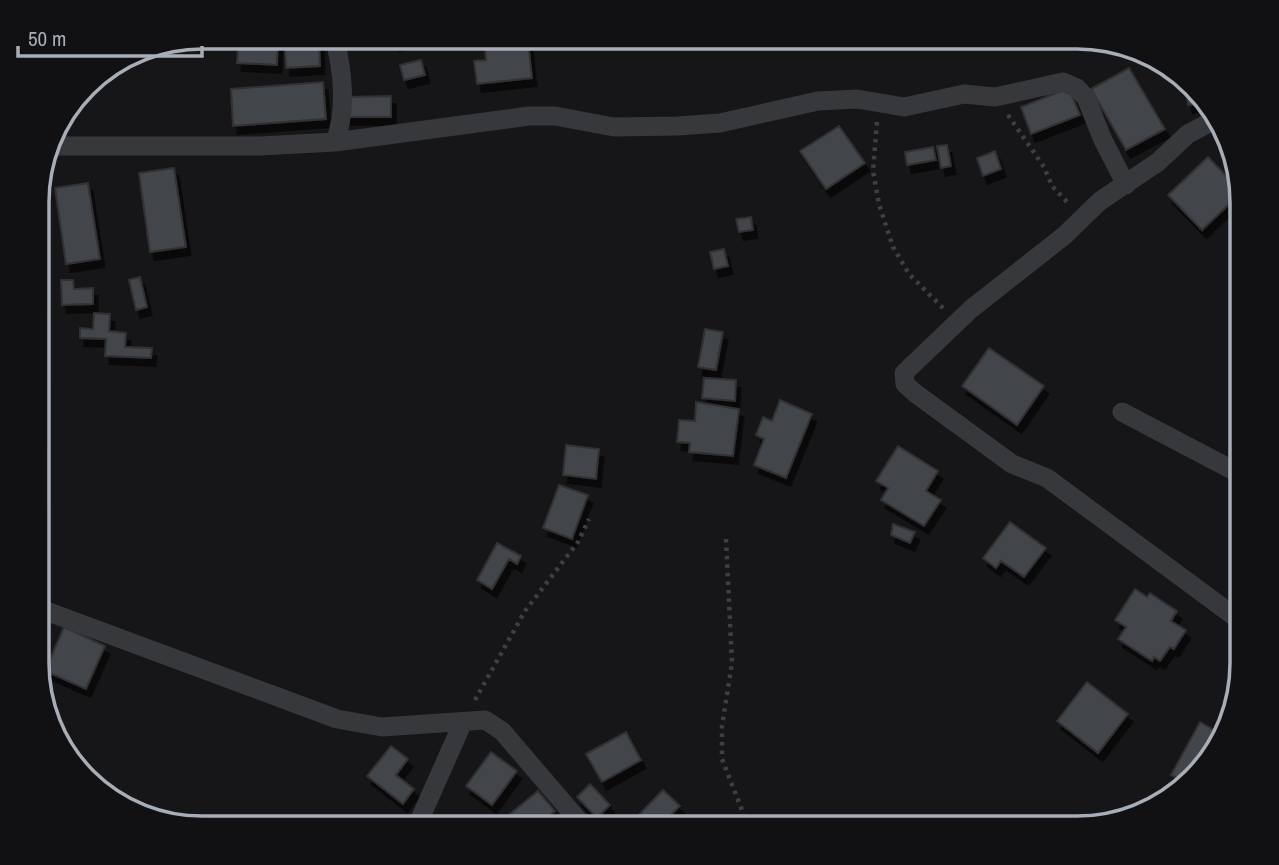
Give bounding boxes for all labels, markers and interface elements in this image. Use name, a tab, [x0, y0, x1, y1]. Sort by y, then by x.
scale bar	[18, 14, 201, 58]
text: 50 m	[28, 24, 66, 53]

